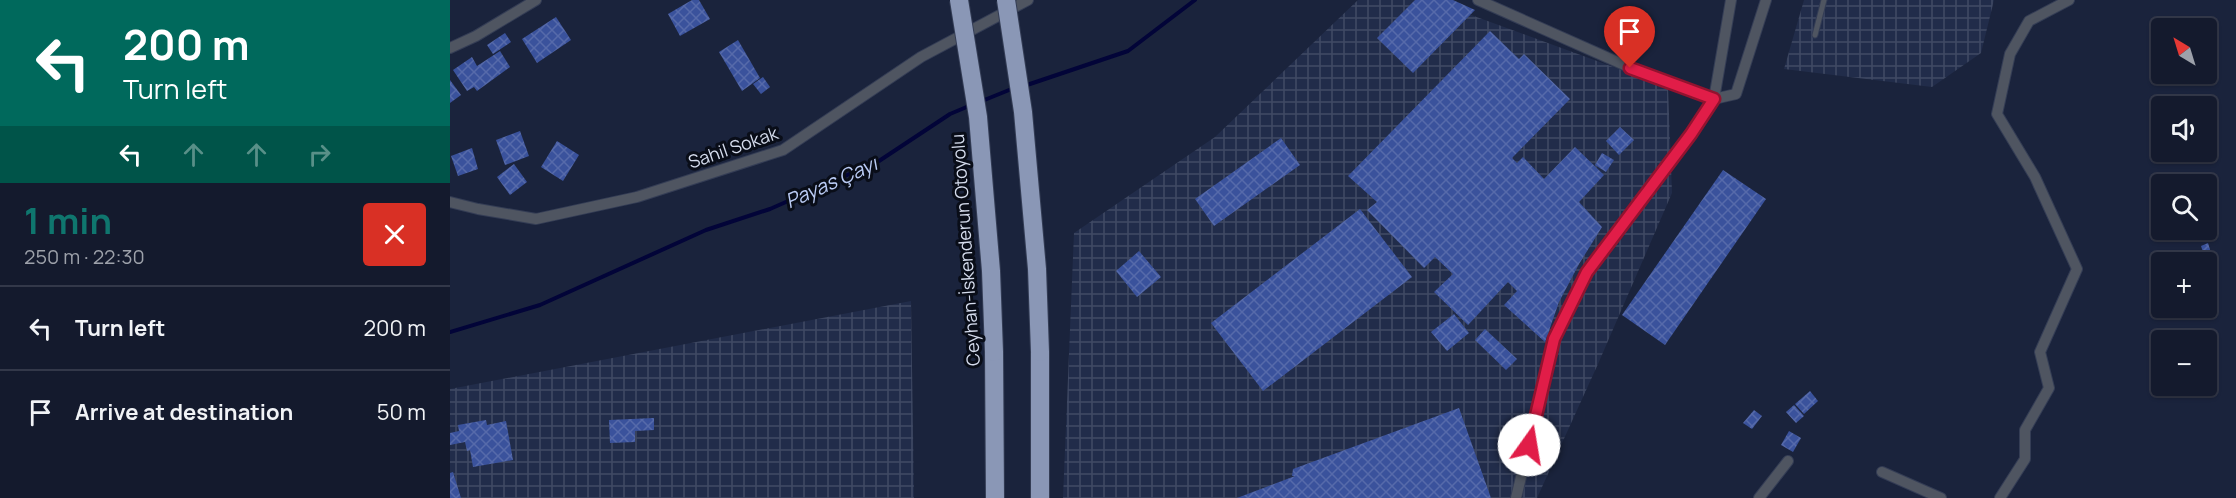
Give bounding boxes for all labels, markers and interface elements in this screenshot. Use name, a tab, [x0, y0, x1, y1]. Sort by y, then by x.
pin	[1604, 6, 1655, 68]
text: 200 m	[123, 15, 249, 73]
icon: arrive	[1613, 15, 1646, 48]
north arrow	[2151, 18, 2217, 84]
map controls	[2151, 18, 2217, 396]
icon: left	[24, 24, 102, 102]
text: Turn left	[123, 70, 227, 107]
button: sound	[2151, 96, 2217, 162]
street label: Sahil Sokak	[685, 120, 782, 174]
street label: Ceyhan-İskenderun Otoyolu	[945, 133, 985, 367]
icon: left	[114, 138, 147, 171]
icon: ahead	[177, 138, 210, 171]
icon: ahead	[240, 138, 273, 171]
icon: right	[303, 138, 336, 171]
water label: Payas Çayı	[781, 149, 882, 214]
button: search	[2151, 174, 2217, 240]
text: 1 min	[24, 196, 112, 245]
button: close	[363, 203, 426, 266]
text: 250 m · 22:30	[24, 243, 145, 270]
button: +	[2151, 252, 2217, 318]
icon: left	[24, 312, 57, 345]
text: Turn left	[75, 313, 165, 343]
text: 200 m	[364, 313, 426, 343]
button: −	[2151, 330, 2217, 396]
icon: arrive	[24, 396, 57, 429]
text: Arrive at destination	[75, 397, 293, 427]
text: 50 m	[377, 397, 426, 427]
position arrow	[1497, 413, 1561, 477]

